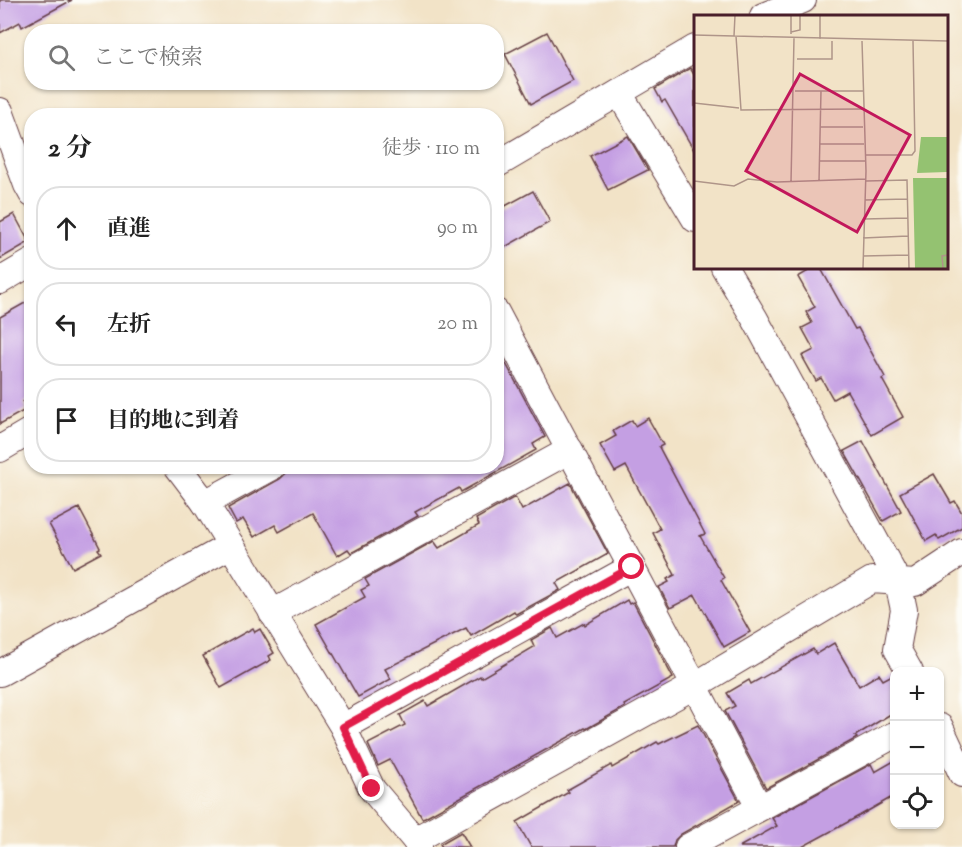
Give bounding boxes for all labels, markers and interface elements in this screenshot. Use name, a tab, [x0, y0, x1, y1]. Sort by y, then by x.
inset map	[694, 15, 947, 268]
search box	[24, 24, 504, 90]
icon: search	[45, 41, 78, 74]
text: ここで検索	[93, 43, 203, 75]
text: 2 分	[48, 131, 92, 168]
text: 徒歩 · 110 m	[382, 135, 480, 164]
icon: ahead	[50, 212, 83, 245]
text: 直進	[107, 214, 151, 246]
text: 90 m	[437, 214, 478, 243]
icon: left	[50, 308, 83, 341]
text: 左折	[107, 310, 151, 342]
text: 20 m	[437, 310, 478, 339]
icon: arrive	[50, 404, 83, 437]
text: 目的地に到着	[107, 406, 239, 438]
route start	[618, 553, 644, 579]
map controls	[890, 667, 944, 829]
button: +	[890, 667, 944, 721]
button: −	[890, 721, 944, 775]
route end	[358, 775, 384, 801]
button: locate	[890, 775, 944, 829]

